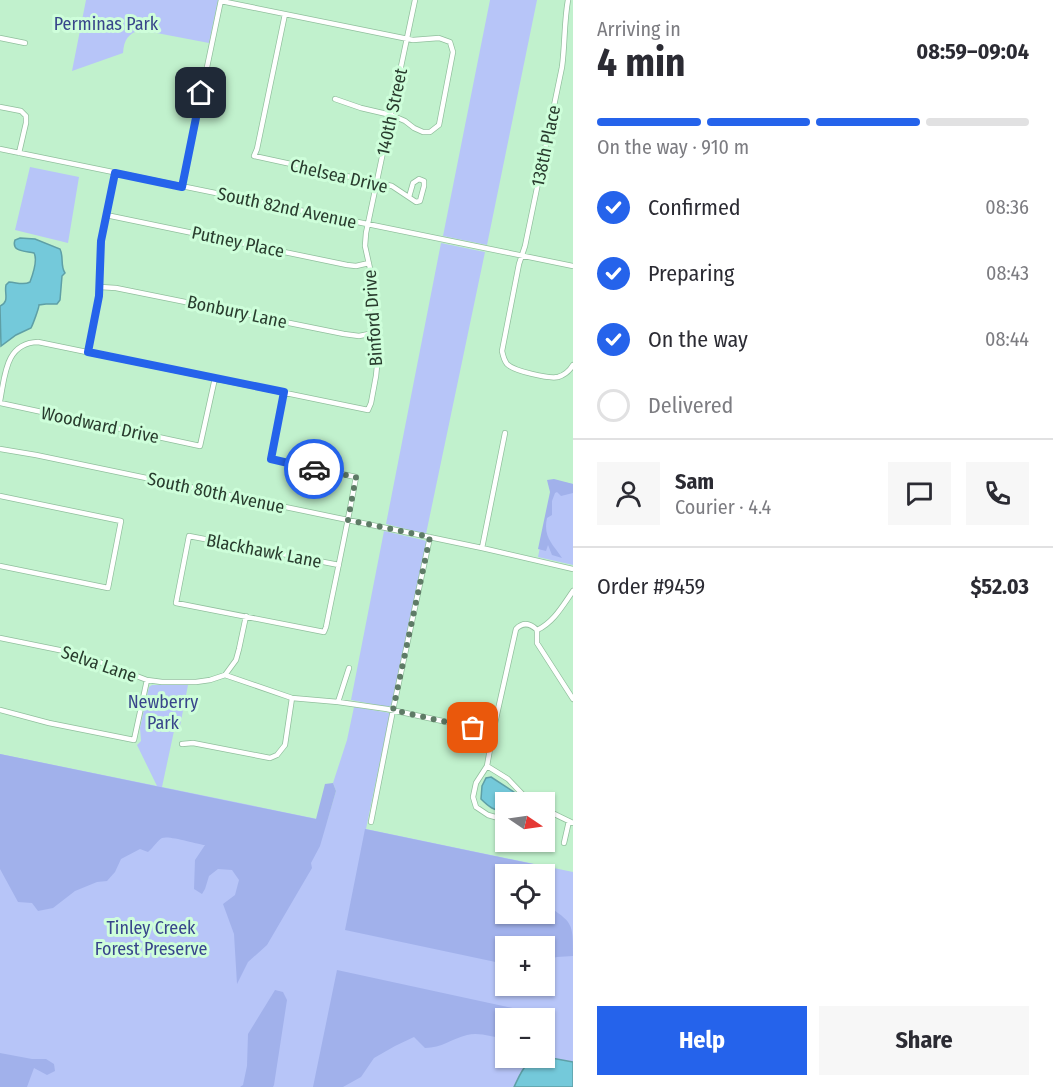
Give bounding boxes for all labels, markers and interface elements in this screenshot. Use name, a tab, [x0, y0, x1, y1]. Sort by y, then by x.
park label: Perminas Park	[54, 13, 159, 35]
text: Arriving in	[597, 17, 681, 41]
text: 08:59–09:04	[916, 38, 1029, 65]
text: 4 min	[597, 40, 685, 86]
street label: 140th Street	[372, 66, 412, 158]
pin	[175, 67, 226, 118]
icon: home	[184, 76, 217, 109]
street label: 138th Place	[527, 103, 565, 189]
text: On the way · 910 m	[597, 135, 749, 159]
street label: Chelsea Drive	[288, 154, 390, 198]
street label: South 82nd Avenue	[215, 183, 359, 234]
icon: check	[597, 191, 630, 224]
text: Confirmed	[648, 194, 741, 221]
text: 08:36	[985, 195, 1029, 219]
street label: Putney Place	[190, 221, 286, 263]
icon: check	[597, 257, 630, 290]
text: Preparing	[648, 260, 734, 287]
text: 08:43	[986, 261, 1029, 285]
street label: Binford Drive	[359, 269, 387, 367]
street label: Bonbury Lane	[185, 291, 289, 333]
icon: check	[597, 323, 630, 356]
text: On the way	[648, 326, 748, 353]
text: 08:44	[985, 327, 1029, 351]
text: Delivered	[648, 392, 733, 419]
street label: Woodward Drive	[39, 402, 161, 448]
courier	[284, 439, 344, 499]
icon: car	[298, 453, 331, 486]
button: person	[597, 462, 660, 525]
button: chat	[888, 462, 951, 525]
button: phone	[966, 462, 1029, 525]
street label: South 80th Avenue	[145, 468, 287, 518]
text: Sam	[675, 468, 714, 495]
text: Courier · 4.4	[675, 495, 771, 519]
street label: Blackhawk Lane	[204, 529, 324, 573]
text: Order #9459	[597, 573, 705, 600]
text: $52.03	[970, 573, 1029, 600]
street label: Selva Lane	[58, 641, 140, 687]
park label: Newberry Park	[128, 691, 198, 734]
pin	[447, 702, 498, 753]
icon: bag	[456, 711, 489, 744]
north arrow	[495, 792, 555, 852]
map controls	[495, 792, 555, 1068]
button: locate	[495, 864, 555, 924]
park label: Tinley Creek Forest Preserve	[95, 917, 207, 960]
button: +	[495, 936, 555, 996]
button: Help	[597, 1006, 807, 1075]
button: Share	[819, 1006, 1029, 1075]
button: −	[495, 1008, 555, 1068]

